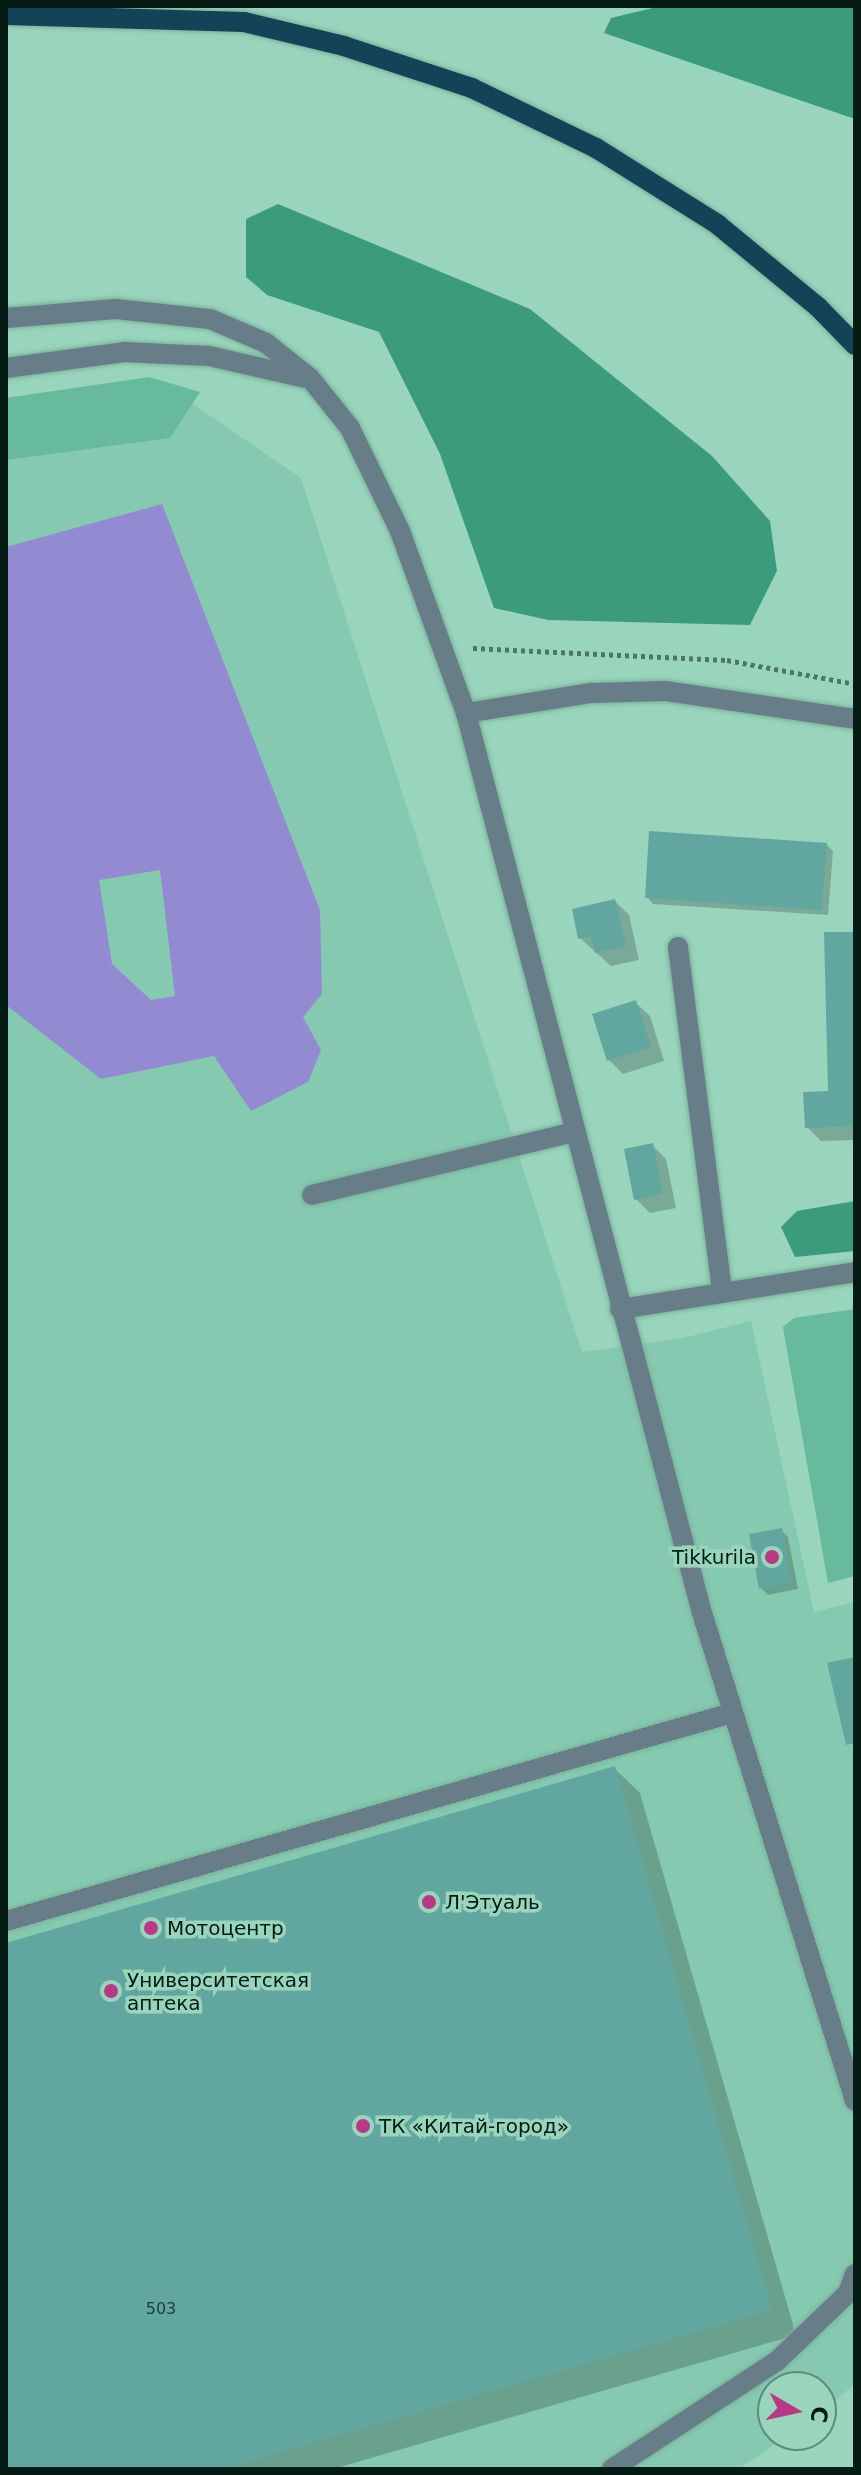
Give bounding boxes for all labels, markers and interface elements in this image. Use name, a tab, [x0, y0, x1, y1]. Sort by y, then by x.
place label: Tikkurila	[672, 1545, 756, 1569]
marker: Tikkurila	[763, 1548, 781, 1566]
place label: Л'Этуаль	[445, 1890, 540, 1914]
marker: Л'Этуаль	[420, 1893, 438, 1911]
place label: Мотоцентр	[167, 1916, 284, 1940]
marker: Мотоцентр	[142, 1919, 160, 1937]
place label: Университетская аптека	[127, 1968, 309, 2015]
marker: Университетская аптека	[102, 1982, 120, 2000]
place label: ТК «Китай-город»	[379, 2114, 569, 2138]
marker: ТК «Китай-город»	[354, 2117, 372, 2135]
house number: 503	[146, 2299, 176, 2319]
north arrow	[757, 2371, 837, 2451]
text: С	[806, 2405, 833, 2424]

